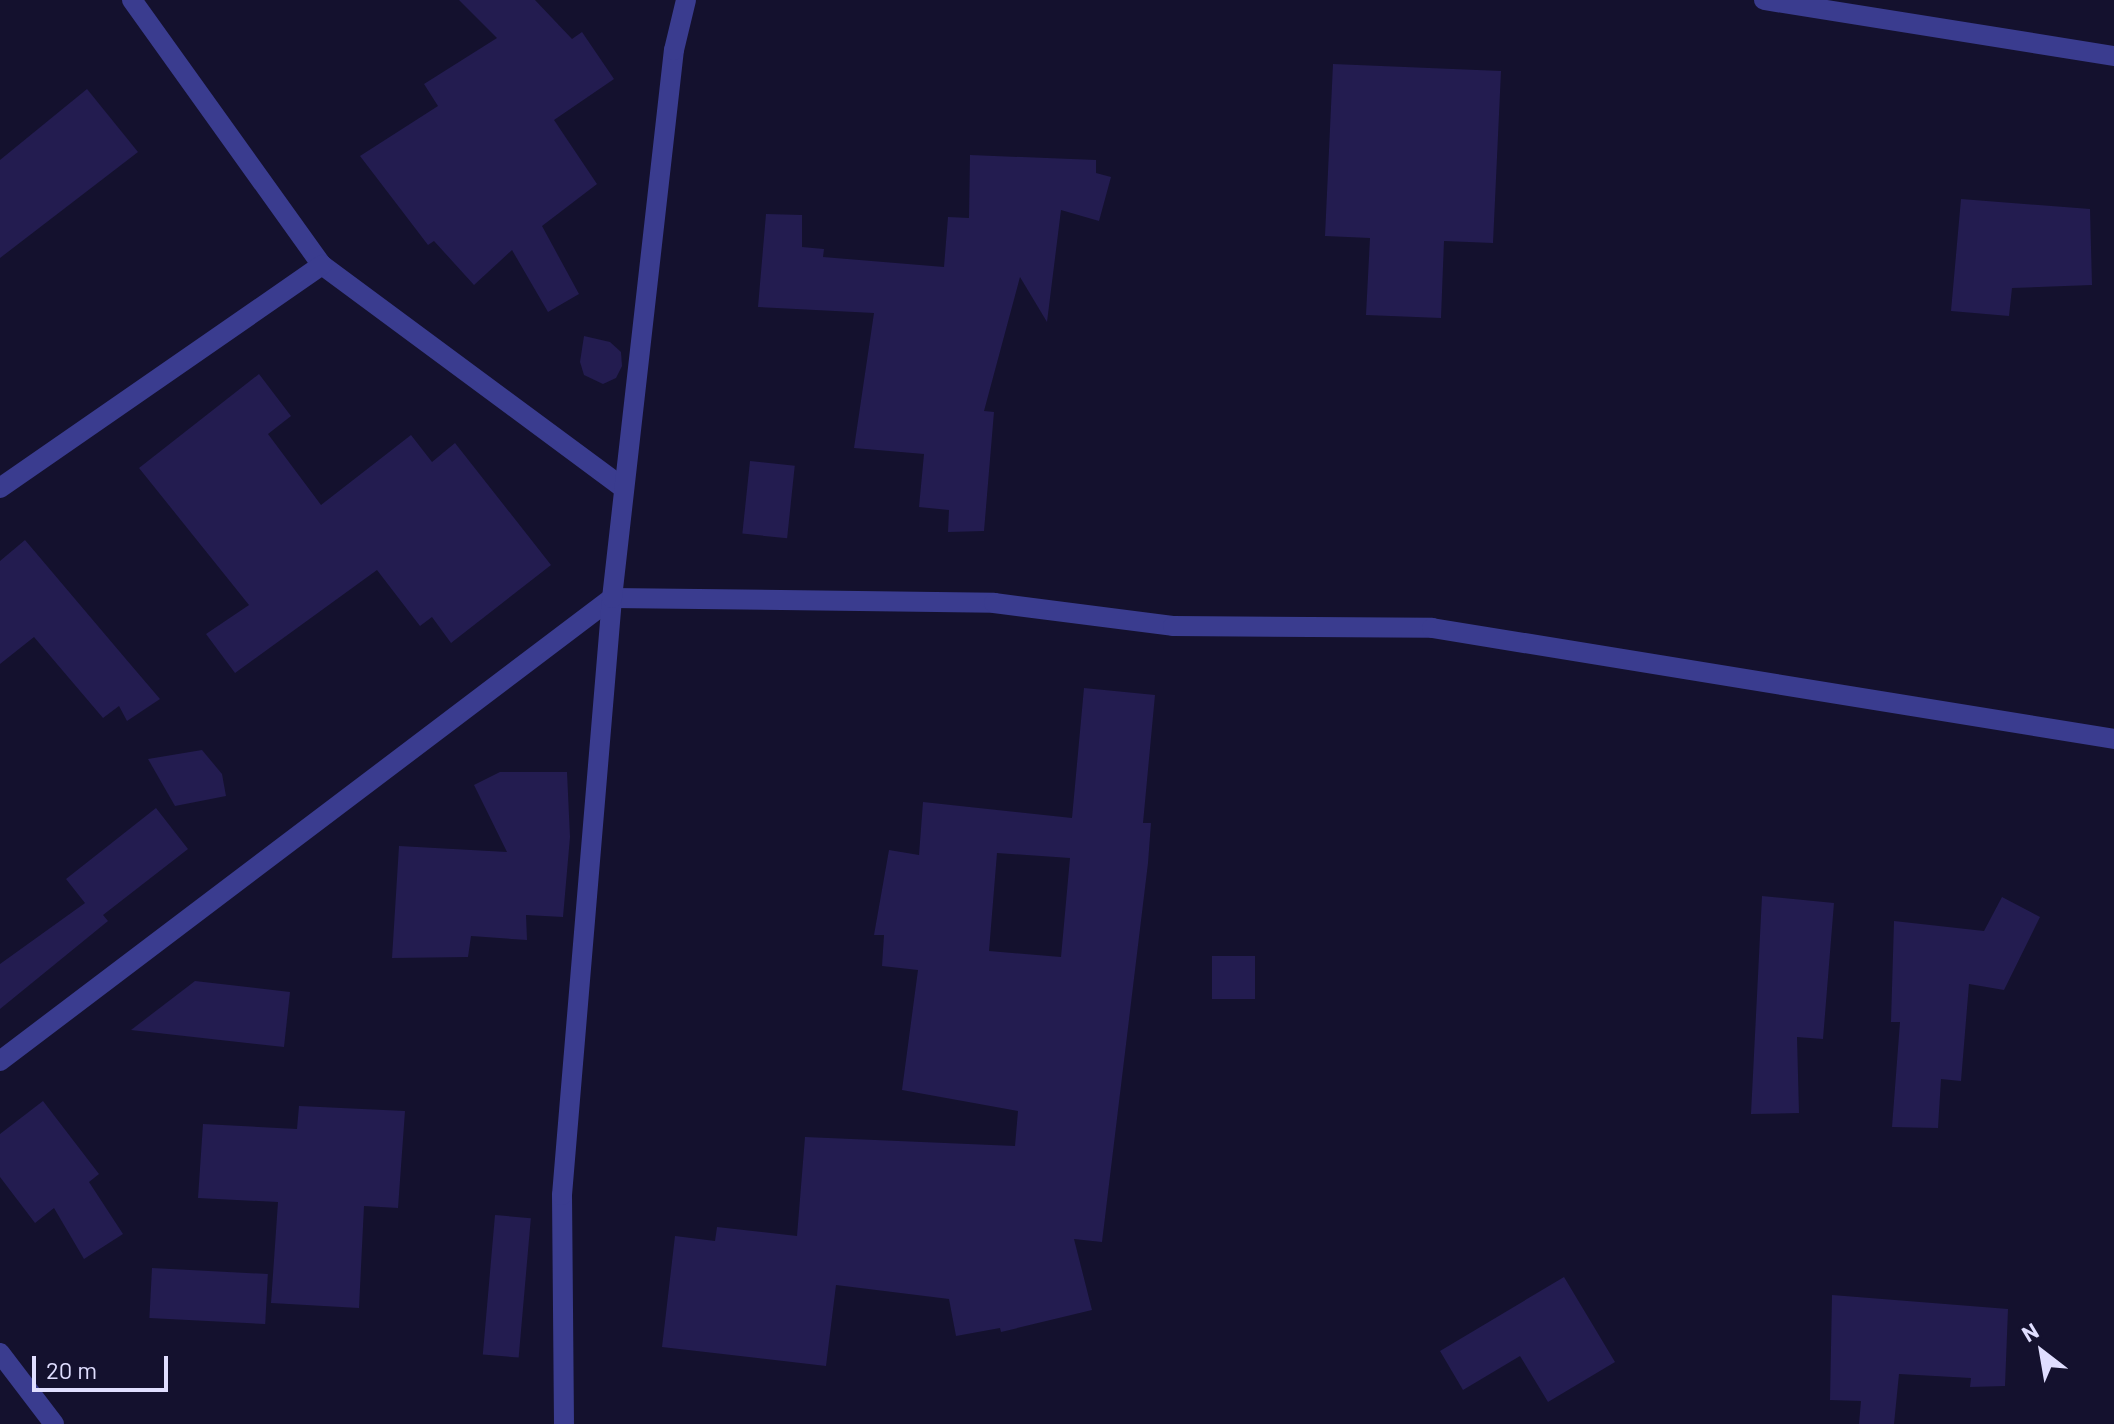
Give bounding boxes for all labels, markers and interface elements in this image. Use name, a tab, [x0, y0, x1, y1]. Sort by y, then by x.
north arrow	[2002, 1312, 2082, 1392]
text: N	[2017, 1317, 2043, 1346]
scale bar	[36, 1340, 172, 1390]
text: 20 m	[46, 1355, 97, 1384]

